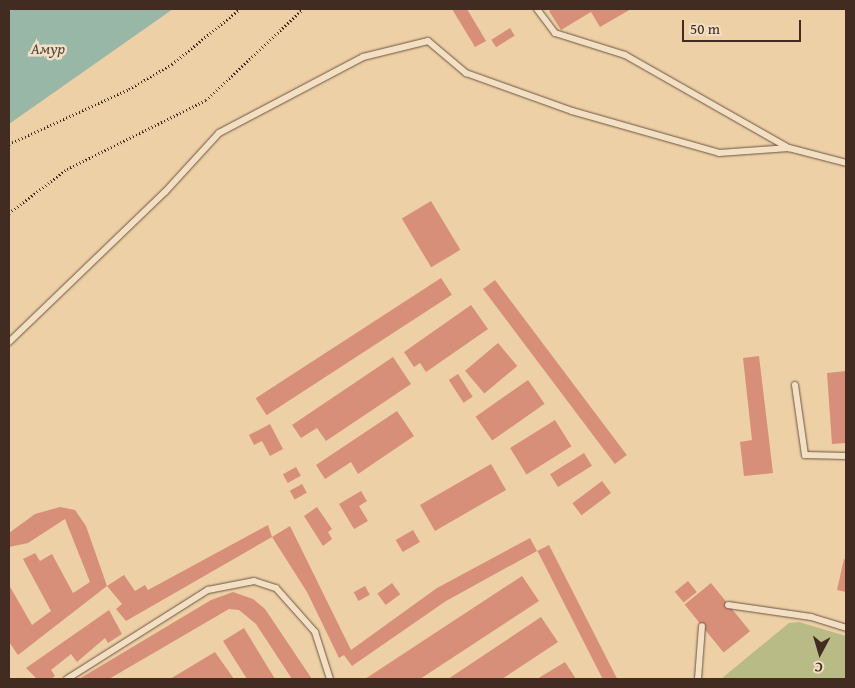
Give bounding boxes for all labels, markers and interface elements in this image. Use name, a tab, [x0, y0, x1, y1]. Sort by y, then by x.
scale bar	[685, 10, 804, 42]
text: 50 m	[690, 18, 720, 39]
water label: Амур	[31, 38, 65, 58]
north arrow	[795, 628, 845, 678]
text: С	[813, 658, 823, 678]

